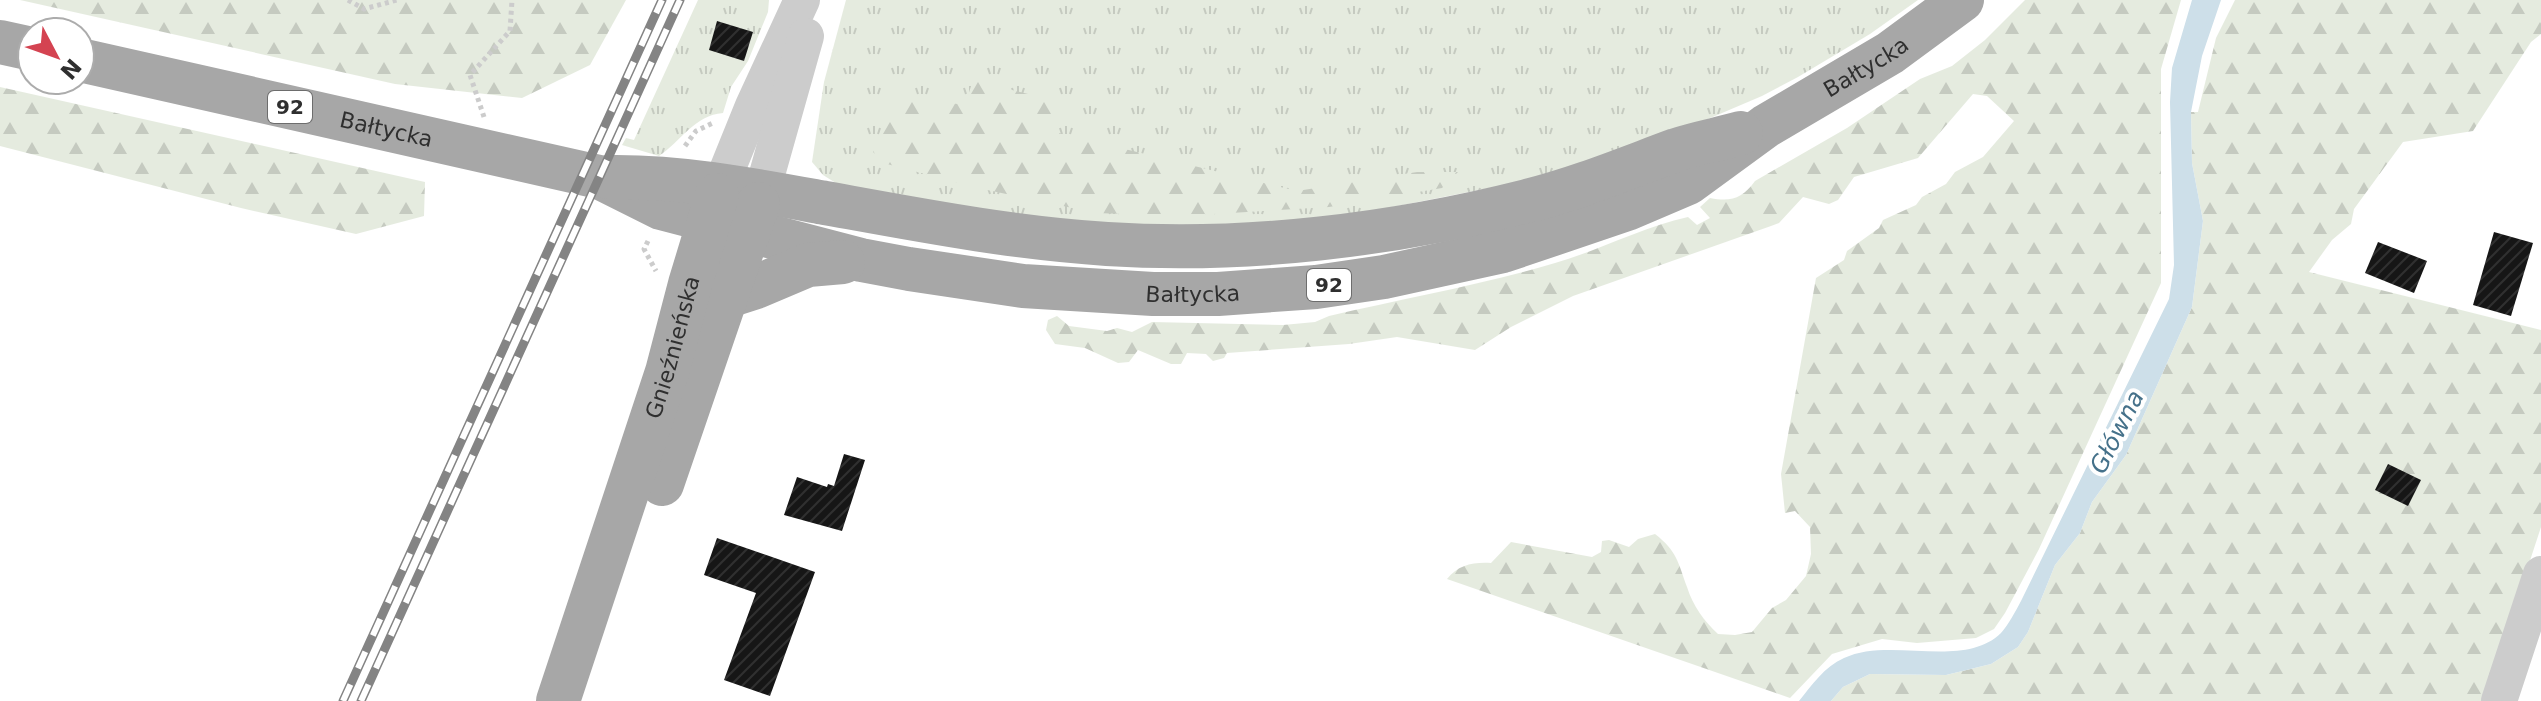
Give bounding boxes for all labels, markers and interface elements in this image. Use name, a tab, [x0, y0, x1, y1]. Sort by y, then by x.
north arrow	[16, 16, 96, 96]
street label: Bałtycka	[1819, 31, 1913, 102]
text: N	[55, 54, 86, 84]
road number: 92	[268, 91, 312, 123]
street label: Bałtycka	[337, 106, 435, 152]
road number: 92	[1307, 269, 1351, 301]
street label: Gnieźnieńska	[640, 273, 704, 422]
street label: Bałtycka	[1145, 280, 1241, 307]
water label: Główna	[2084, 386, 2150, 478]

